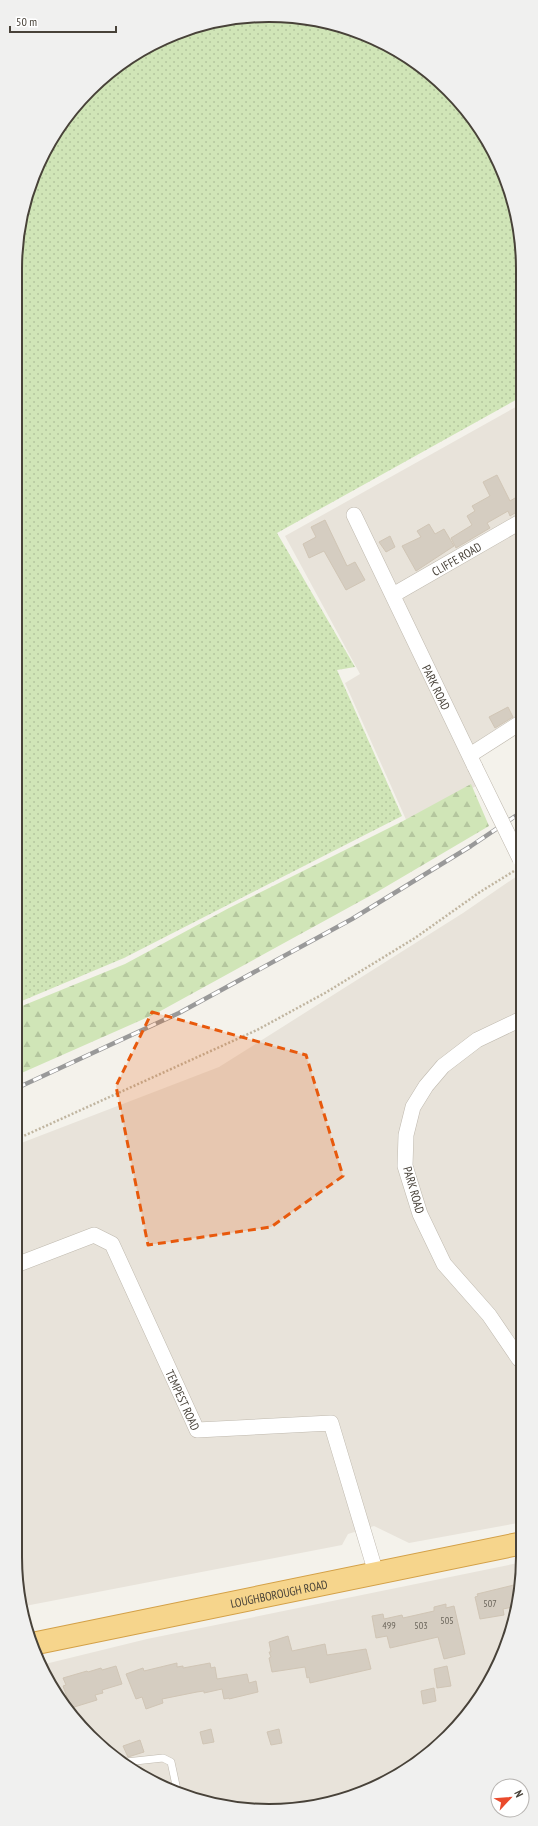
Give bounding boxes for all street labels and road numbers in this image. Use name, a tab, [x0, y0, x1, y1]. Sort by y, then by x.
street label: CLIFFE ROAD	[429, 538, 484, 579]
street label: PARK ROAD	[419, 662, 454, 712]
street label: PARK ROAD	[400, 1165, 428, 1215]
street label: TEMPEST ROAD	[163, 1367, 204, 1433]
street label: LOUGHBOROUGH ROAD	[229, 1576, 329, 1611]

